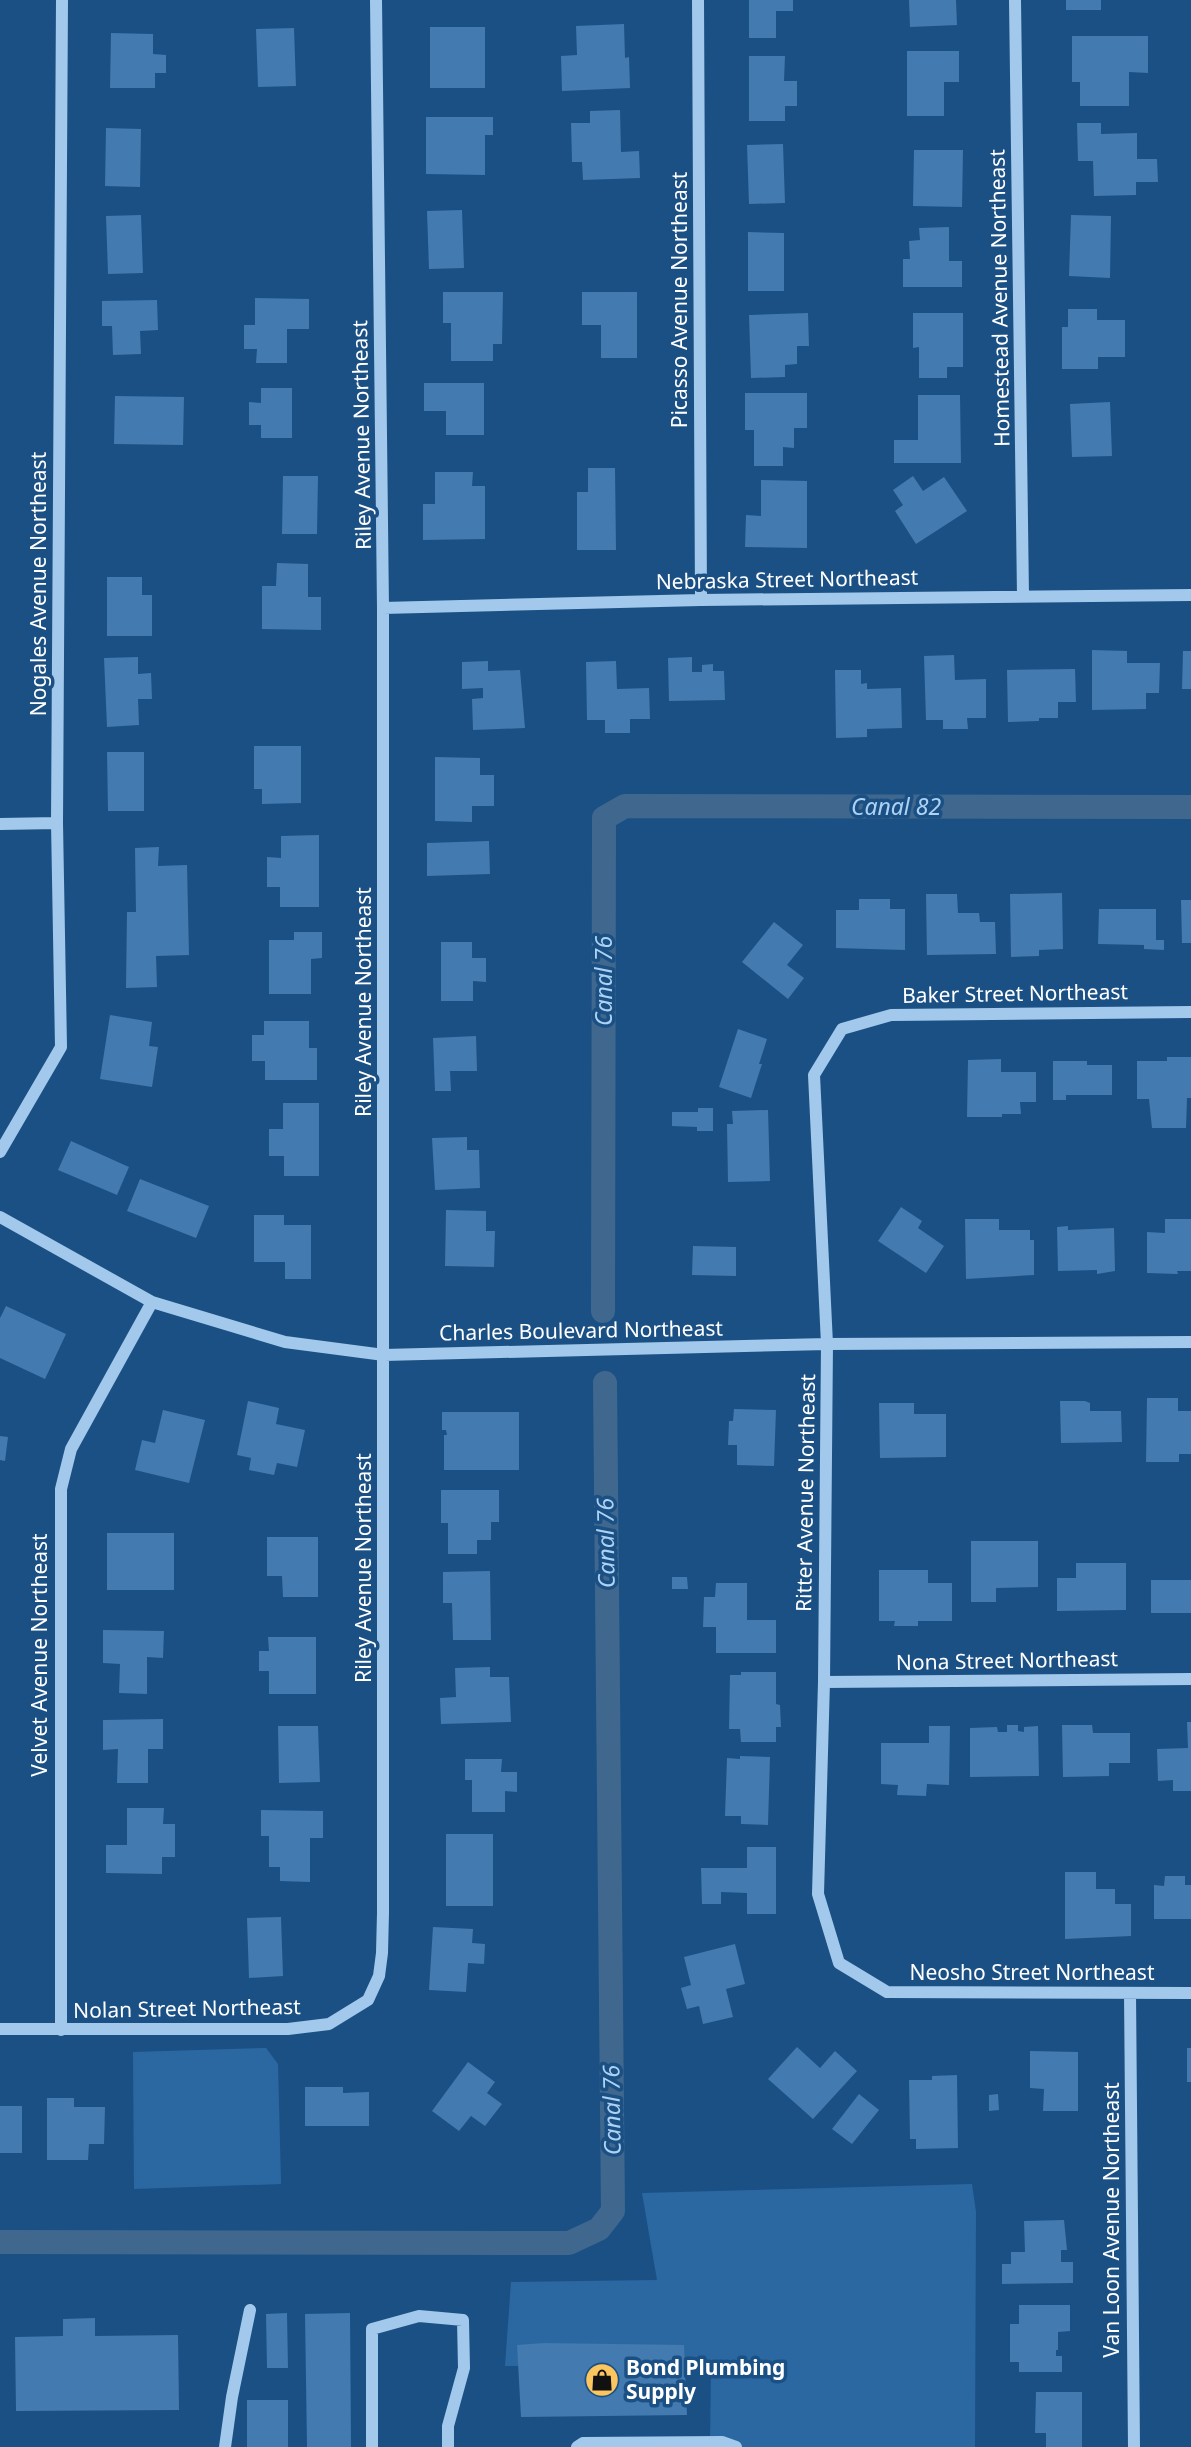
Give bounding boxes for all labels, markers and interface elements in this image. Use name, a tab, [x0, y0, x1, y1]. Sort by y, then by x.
street label: Homestead Avenue Northeast	[982, 149, 1016, 447]
street label: Picasso Avenue Northeast	[665, 171, 693, 428]
street label: Riley Avenue Northeast	[345, 319, 377, 550]
street label: Nogales Avenue Northeast	[24, 451, 52, 716]
street label: Nebraska Street Northeast	[655, 563, 919, 595]
water label: Canal 82	[851, 790, 941, 822]
street label: Riley Avenue Northeast	[349, 887, 377, 1117]
water label: Canal 76	[587, 936, 619, 1026]
street label: Baker Street Northeast	[902, 977, 1129, 1009]
street label: Charles Boulevard Northeast	[439, 1314, 724, 1346]
street label: Ritter Avenue Northeast	[789, 1373, 821, 1612]
street label: Riley Avenue Northeast	[349, 1453, 377, 1683]
water label: Canal 76	[588, 1497, 622, 1588]
street label: Velvet Avenue Northeast	[25, 1533, 53, 1777]
street label: Nona Street Northeast	[896, 1644, 1119, 1676]
street label: Neosho Street Northeast	[910, 1958, 1155, 1986]
street label: Nolan Street Northeast	[73, 1992, 301, 2024]
water label: Canal 76	[594, 2064, 628, 2155]
street label: Van Loon Avenue Northeast	[1097, 2082, 1125, 2358]
place label: Bond Plumbing Supply	[626, 2353, 785, 2405]
shop icon: Bond Plumbing Supply	[583, 2361, 621, 2399]

